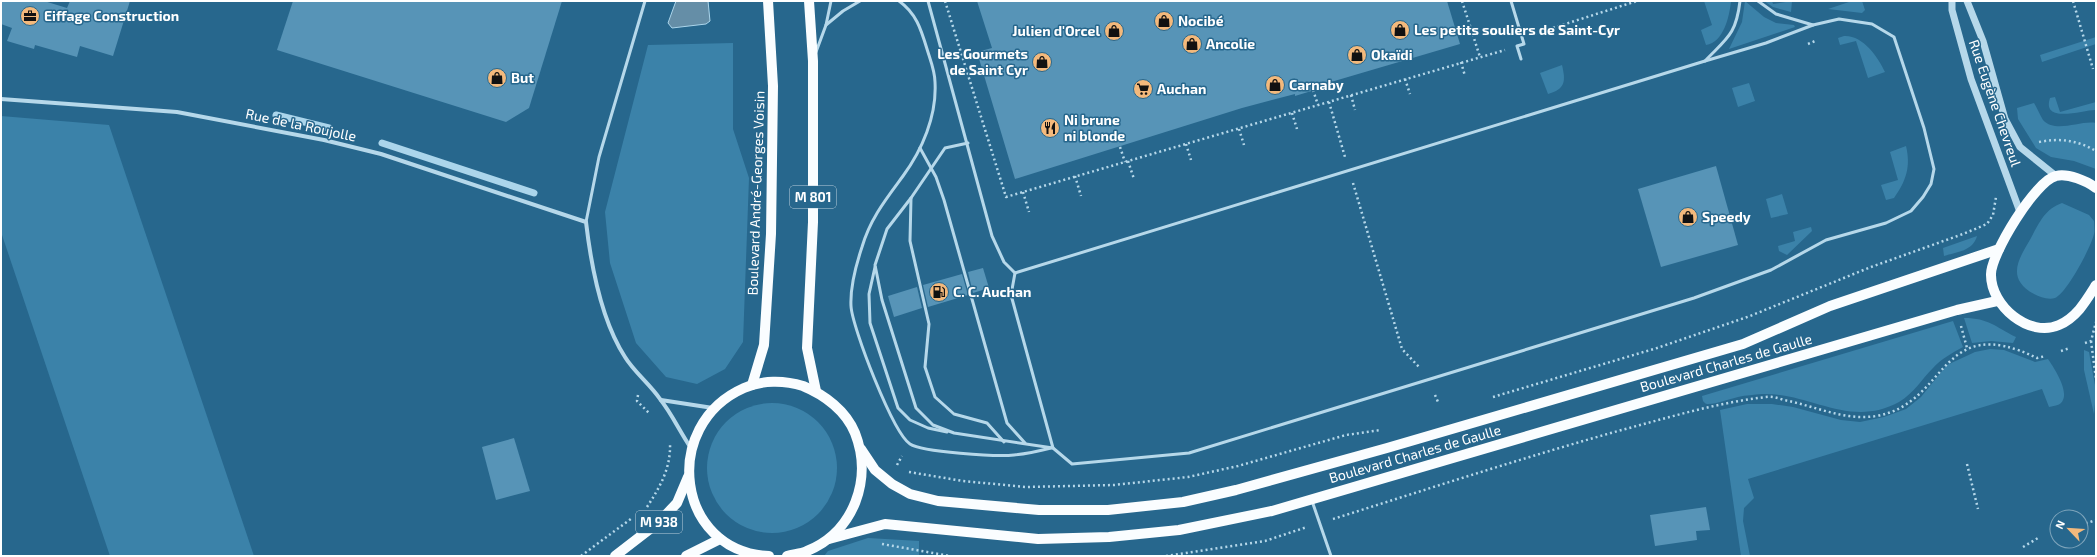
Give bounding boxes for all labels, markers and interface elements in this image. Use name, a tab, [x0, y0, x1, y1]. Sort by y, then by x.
office icon: Eiffage Construction	[19, 5, 41, 27]
place label: Eiffage Construction	[44, 7, 179, 24]
shop icon: Nocibé	[1153, 10, 1175, 32]
place label: Nocibé	[1178, 12, 1224, 29]
shop icon: Les petits souliers de Saint-Cyr	[1389, 19, 1411, 41]
shop icon: Julien d'Orcel	[1103, 20, 1125, 42]
place label: Les petits souliers de Saint-Cyr	[1414, 21, 1620, 38]
place label: Julien d'Orcel	[1012, 22, 1100, 39]
shop icon: Ancolie	[1181, 33, 1203, 55]
place label: Ancolie	[1206, 35, 1255, 52]
street label: Rue Eugène Chevreul	[1966, 37, 2025, 169]
shop icon: Okaïdi	[1346, 44, 1368, 66]
place label: Les Gourmets de Saint Cyr	[937, 45, 1028, 78]
place label: Okaïdi	[1371, 46, 1413, 63]
shop icon: Les Gourmets de Saint Cyr	[1031, 51, 1053, 73]
shop icon: But	[486, 67, 508, 89]
place label: But	[511, 69, 534, 86]
shop icon: Carnaby	[1264, 74, 1286, 96]
place label: Carnaby	[1289, 76, 1344, 93]
supermarket icon: Auchan	[1132, 78, 1154, 100]
place label: Auchan	[1157, 80, 1206, 97]
street label: Boulevard André-Georges Voisin	[743, 90, 768, 296]
street label: Rue de la Roujolle	[244, 104, 358, 145]
place label: Ni brune ni blonde	[1064, 111, 1125, 144]
restaurant icon: Ni brune ni blonde	[1039, 117, 1061, 139]
road number: M 801	[790, 186, 836, 208]
shop icon: Speedy	[1677, 206, 1699, 228]
place label: Speedy	[1702, 208, 1751, 225]
fuel station icon: C. C. Auchan	[928, 281, 950, 303]
place label: C. C. Auchan	[953, 283, 1031, 300]
street label: Boulevard Charles de Gaulle	[1638, 330, 1814, 395]
street label: Boulevard Charles de Gaulle	[1327, 421, 1503, 486]
north arrow	[2049, 509, 2089, 549]
road number: M 938	[636, 511, 682, 533]
text: N	[2052, 518, 2067, 531]

